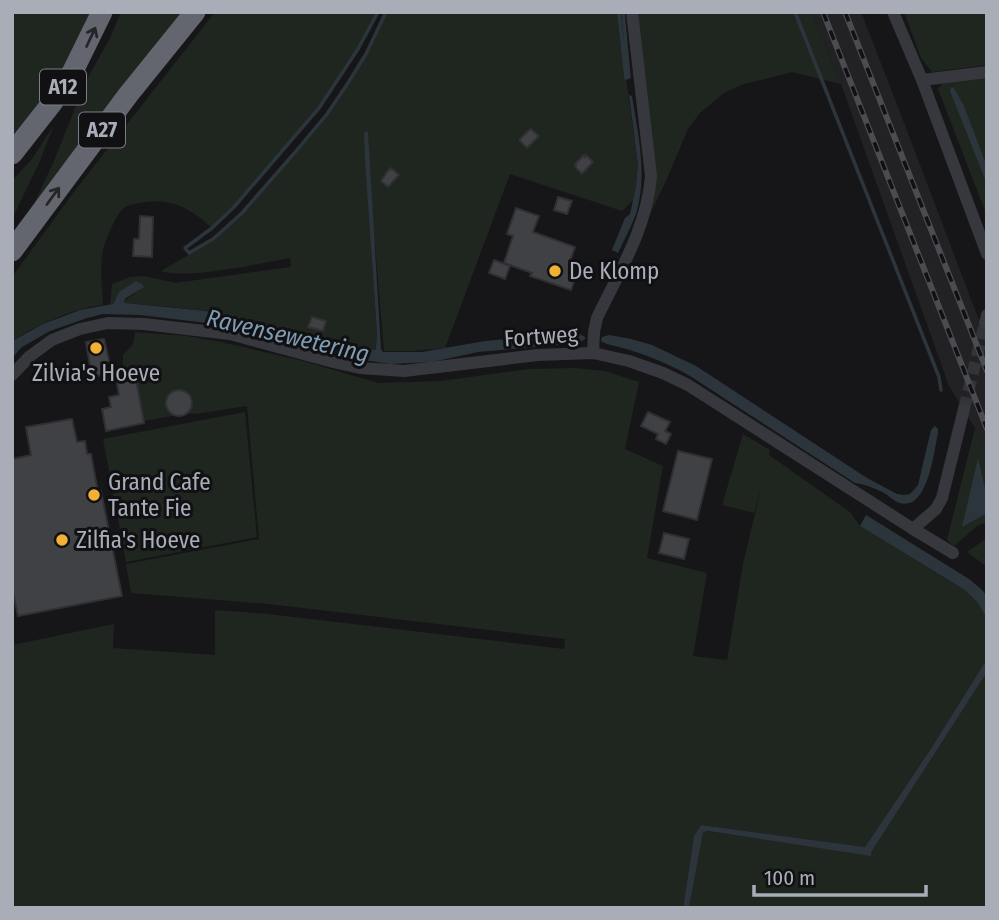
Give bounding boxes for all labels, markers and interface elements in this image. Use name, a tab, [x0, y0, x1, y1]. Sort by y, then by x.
one-way arrow	[84, 27, 98, 48]
road number: A12	[40, 70, 86, 104]
road number: A27	[79, 113, 125, 148]
one-way arrow	[46, 187, 60, 206]
place label: De Klomp	[569, 257, 659, 285]
marker: De Klomp	[547, 263, 563, 279]
water label: Ravensewetering	[204, 304, 372, 368]
street label: Fortweg	[503, 319, 579, 353]
marker: Zilvia's Hoeve	[88, 340, 104, 356]
place label: Zilvia's Hoeve	[32, 359, 160, 387]
place label: Grand Cafe Tante Fie	[108, 468, 211, 522]
marker: Grand Cafe Tante Fie	[86, 487, 102, 503]
place label: Zilfia's Hoeve	[76, 526, 200, 554]
marker: Zilfia's Hoeve	[54, 532, 70, 548]
scale bar	[754, 853, 926, 897]
text: 100 m	[764, 865, 815, 891]

